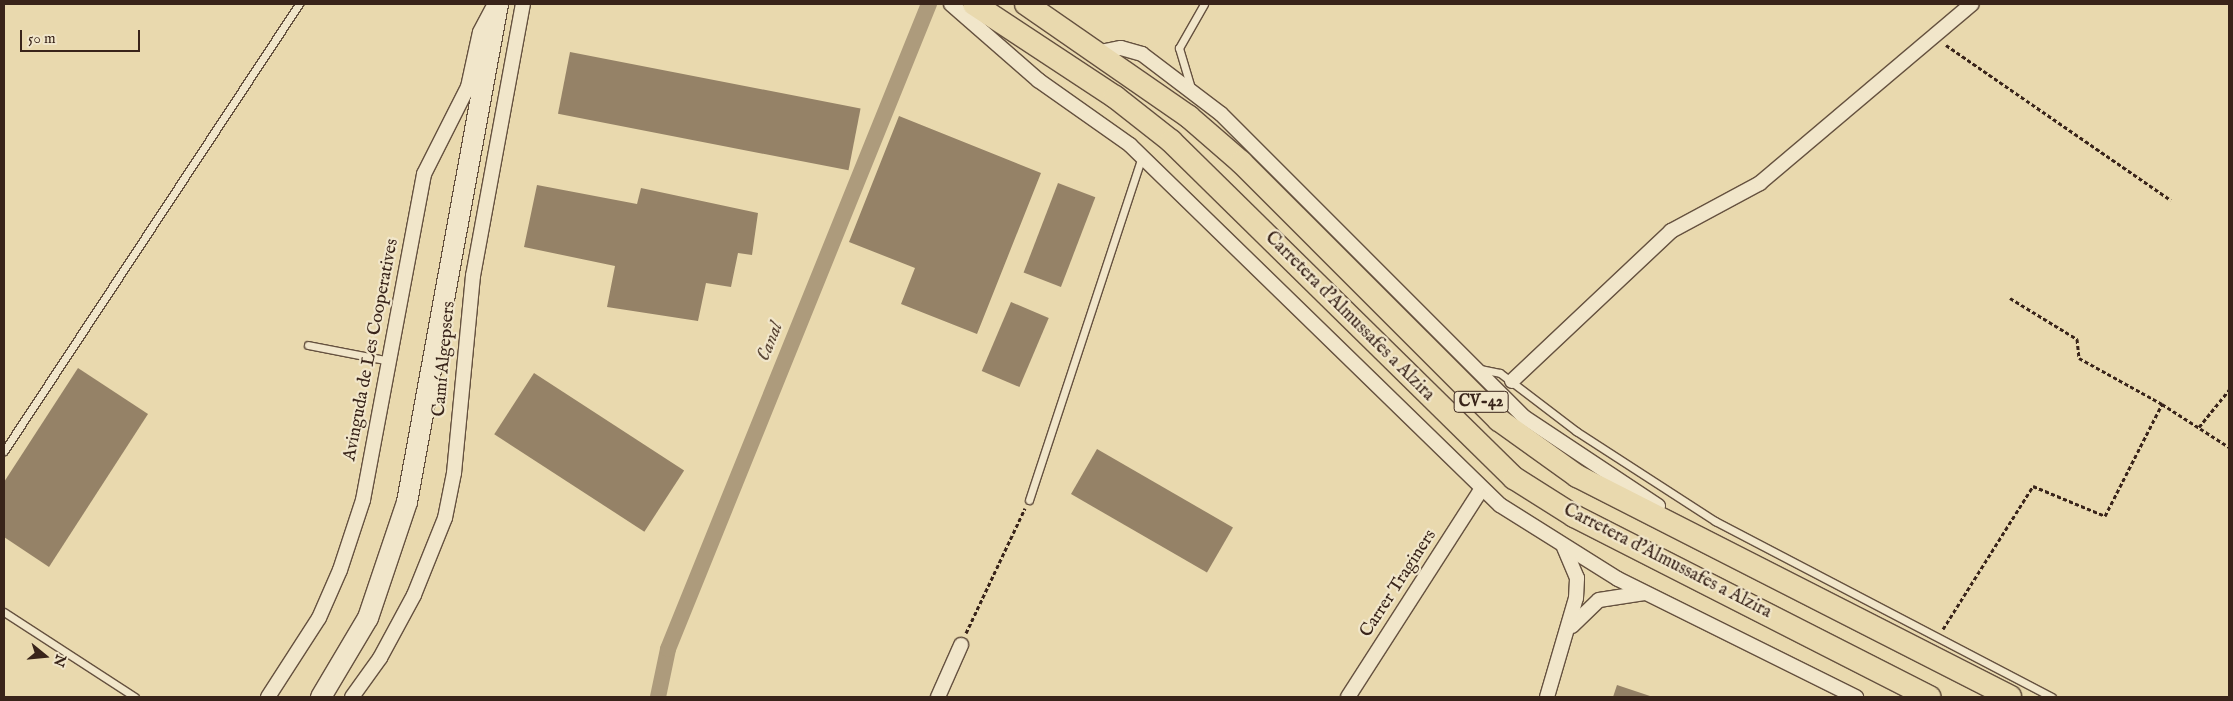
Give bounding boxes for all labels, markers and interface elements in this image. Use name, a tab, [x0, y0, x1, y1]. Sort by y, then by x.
scale bar	[22, 20, 142, 52]
text: 50 m	[28, 29, 56, 48]
street label: Carretera d'Almussafes a Alzira	[1260, 228, 1438, 406]
street label: Avinguda de Les Cooperatives	[340, 237, 404, 463]
street label: Camí Algepsers	[429, 300, 461, 418]
water label: Canal	[753, 319, 789, 365]
road number: CV-42	[1454, 388, 1508, 416]
street label: Carretera d'Almussafes a Alzira	[1559, 500, 1775, 624]
street label: Carrer Traginers	[1356, 526, 1442, 642]
north arrow	[20, 631, 70, 681]
text: N	[49, 652, 70, 669]

